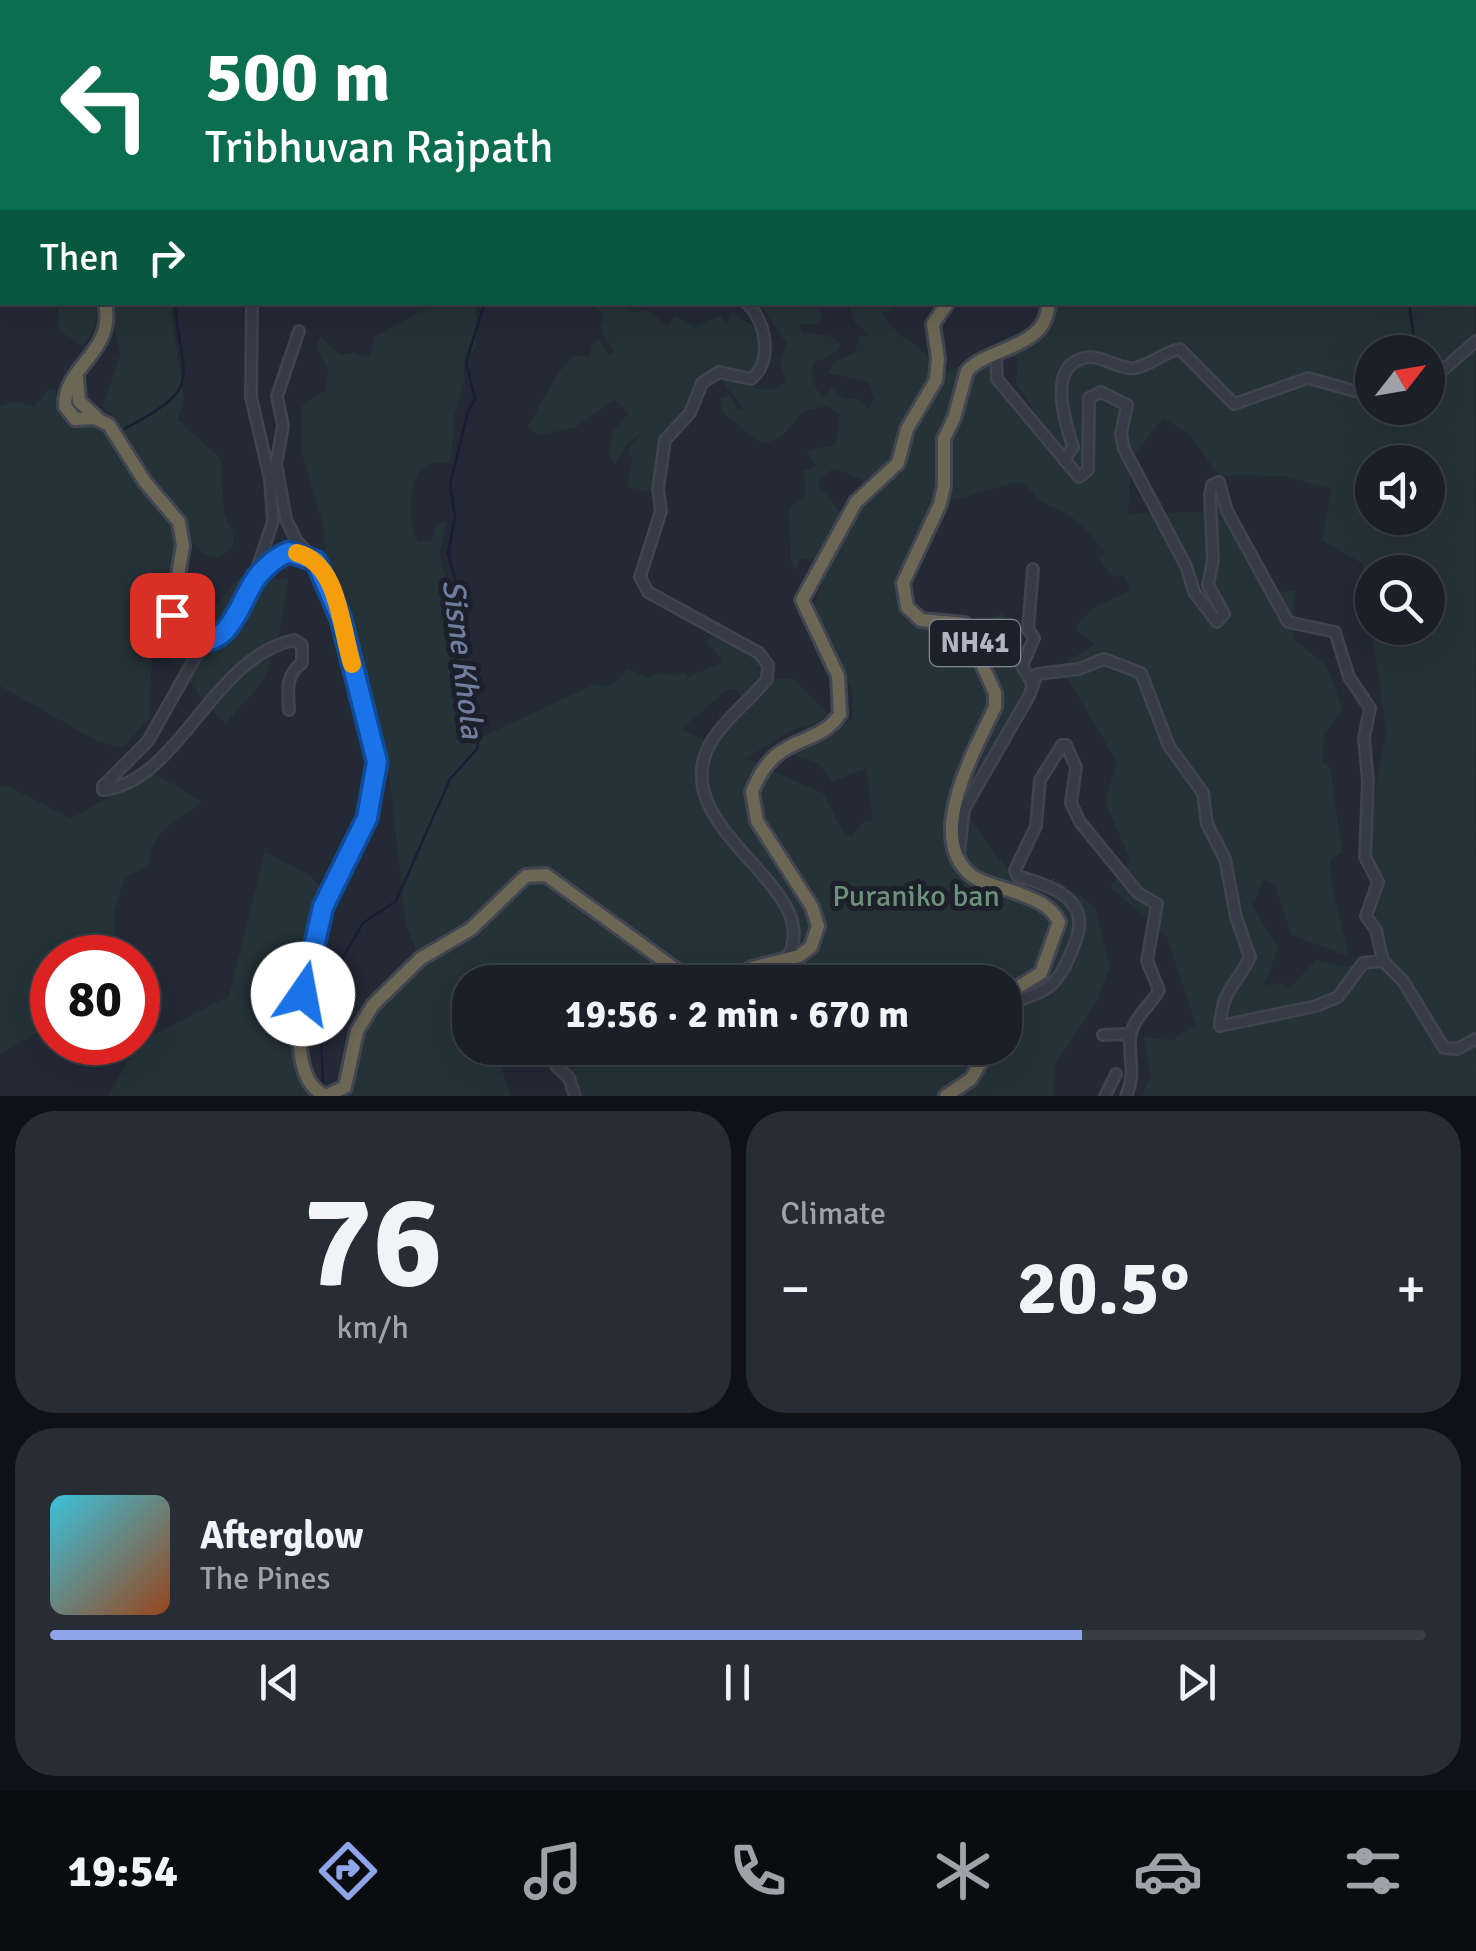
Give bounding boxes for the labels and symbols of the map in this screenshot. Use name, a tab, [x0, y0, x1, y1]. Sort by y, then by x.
north arrow	[1355, 335, 1445, 425]
pin	[130, 573, 215, 658]
water label: Sisne Khola	[434, 577, 492, 741]
road number: NH41	[930, 620, 1020, 666]
park label: Puraniko ban	[832, 878, 1000, 915]
speed limit sign: 80	[30, 935, 160, 1065]
position arrow	[251, 942, 355, 1046]

